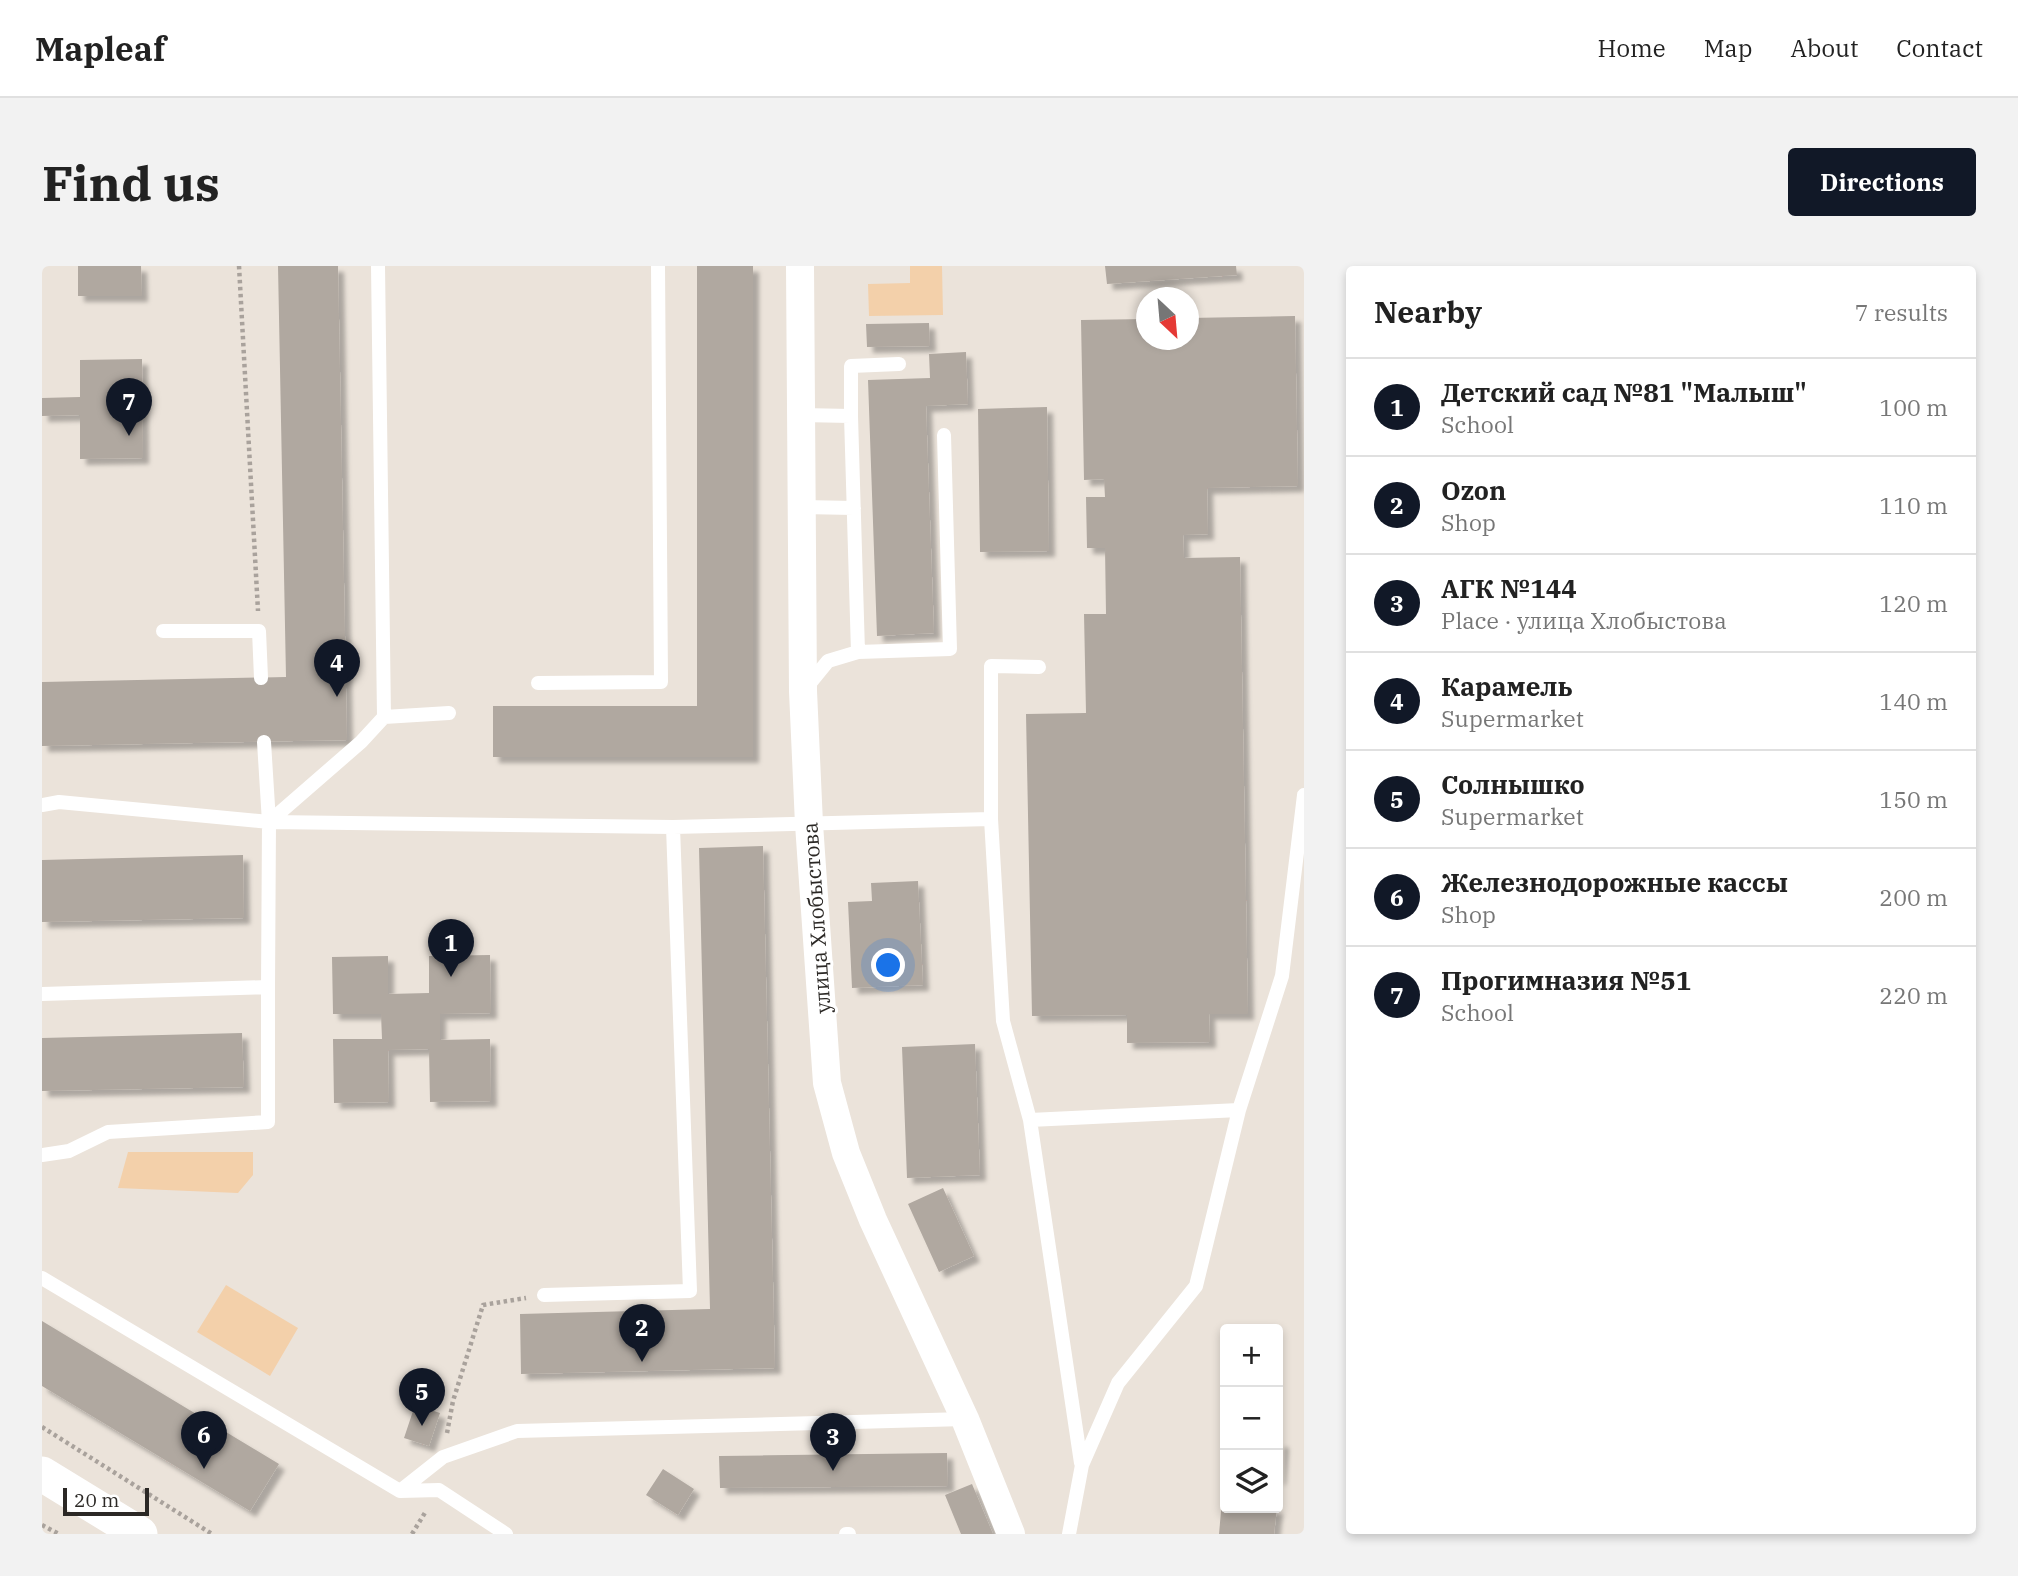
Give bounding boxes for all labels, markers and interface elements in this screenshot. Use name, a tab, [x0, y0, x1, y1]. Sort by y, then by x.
text: Mapleaf	[35, 27, 166, 70]
text: Home	[1598, 32, 1666, 64]
text: Map	[1704, 32, 1752, 64]
text: About	[1790, 32, 1858, 64]
text: Contact	[1896, 32, 1983, 64]
button: Directions	[1788, 148, 1976, 216]
text: Find us	[42, 151, 220, 214]
north arrow	[1136, 287, 1199, 350]
text: Nearby	[1374, 292, 1482, 331]
text: 7 results	[1855, 297, 1948, 327]
text: Детский сад №81 "Малыш"	[1441, 375, 1807, 409]
pin: 7	[106, 378, 152, 436]
text: 1	[1390, 392, 1404, 422]
text: 100 m	[1879, 392, 1948, 422]
text: School	[1441, 409, 1514, 439]
text: Ozon	[1441, 473, 1506, 507]
text: 2	[1390, 490, 1404, 520]
text: 110 m	[1879, 490, 1948, 520]
text: Shop	[1441, 507, 1496, 537]
text: АГК №144	[1441, 571, 1577, 605]
text: 3	[1390, 588, 1404, 618]
text: 120 m	[1879, 588, 1948, 618]
text: Place · улица Хлобыстова	[1441, 605, 1727, 635]
pin: 4	[314, 639, 360, 697]
text: Карамель	[1441, 669, 1573, 703]
text: 4	[1390, 686, 1404, 716]
text: 140 m	[1879, 686, 1948, 716]
text: Supermarket	[1441, 703, 1584, 733]
text: Солнышко	[1441, 767, 1585, 801]
text: 5	[1390, 784, 1404, 814]
text: 150 m	[1879, 784, 1948, 814]
text: Supermarket	[1441, 801, 1584, 831]
street label: улица Хлобыстова	[795, 821, 837, 1015]
text: Железнодорожные кассы	[1441, 865, 1788, 899]
text: 6	[1390, 882, 1404, 912]
text: 200 m	[1879, 882, 1948, 912]
text: Shop	[1441, 899, 1496, 929]
pin: 1	[428, 919, 474, 977]
your location	[871, 948, 905, 982]
text: Прогимназия №51	[1441, 963, 1691, 997]
text: 7	[1390, 980, 1404, 1010]
text: 220 m	[1879, 980, 1948, 1010]
text: School	[1441, 997, 1514, 1027]
pin: 2	[619, 1304, 665, 1362]
map controls	[1220, 1324, 1283, 1513]
button: +	[1220, 1324, 1283, 1387]
pin: 5	[399, 1368, 445, 1426]
button: −	[1220, 1387, 1283, 1450]
pin: 6	[181, 1411, 227, 1469]
pin: 3	[810, 1413, 856, 1471]
button: layers	[1220, 1450, 1283, 1513]
scale bar	[63, 1485, 149, 1517]
text: 20 m	[74, 1488, 119, 1512]

